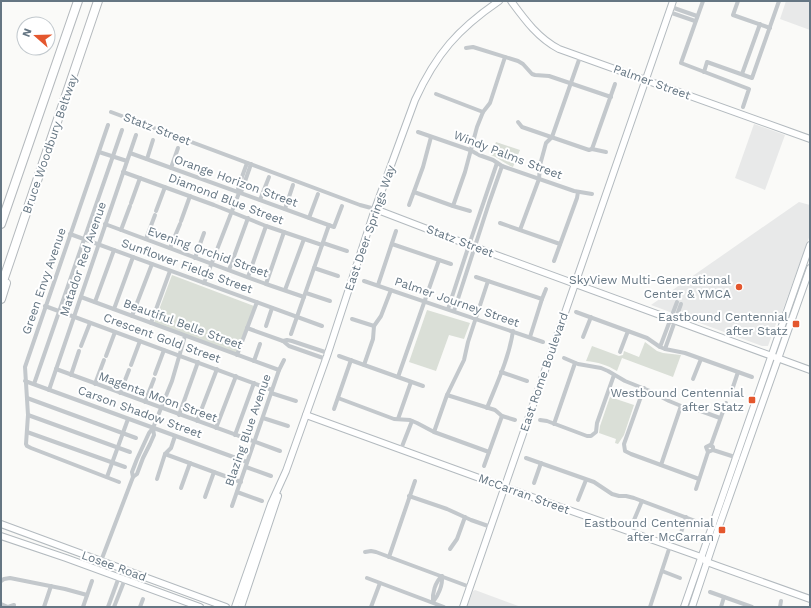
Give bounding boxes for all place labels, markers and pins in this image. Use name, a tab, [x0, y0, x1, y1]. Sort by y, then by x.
place label: SkyView Multi-Generational Center & YMCA	[569, 273, 731, 301]
marker: SkyView Multi-Generational Center & YMCA	[734, 282, 744, 292]
place label: Eastbound Centennial after Statz	[658, 310, 788, 338]
marker: Eastbound Centennial after Statz	[791, 319, 801, 329]
place label: Westbound Centennial after Statz	[610, 386, 744, 414]
marker: Westbound Centennial after Statz	[747, 395, 757, 405]
place label: Eastbound Centennial after McCarran	[584, 516, 714, 544]
marker: Eastbound Centennial after McCarran	[717, 525, 727, 535]

